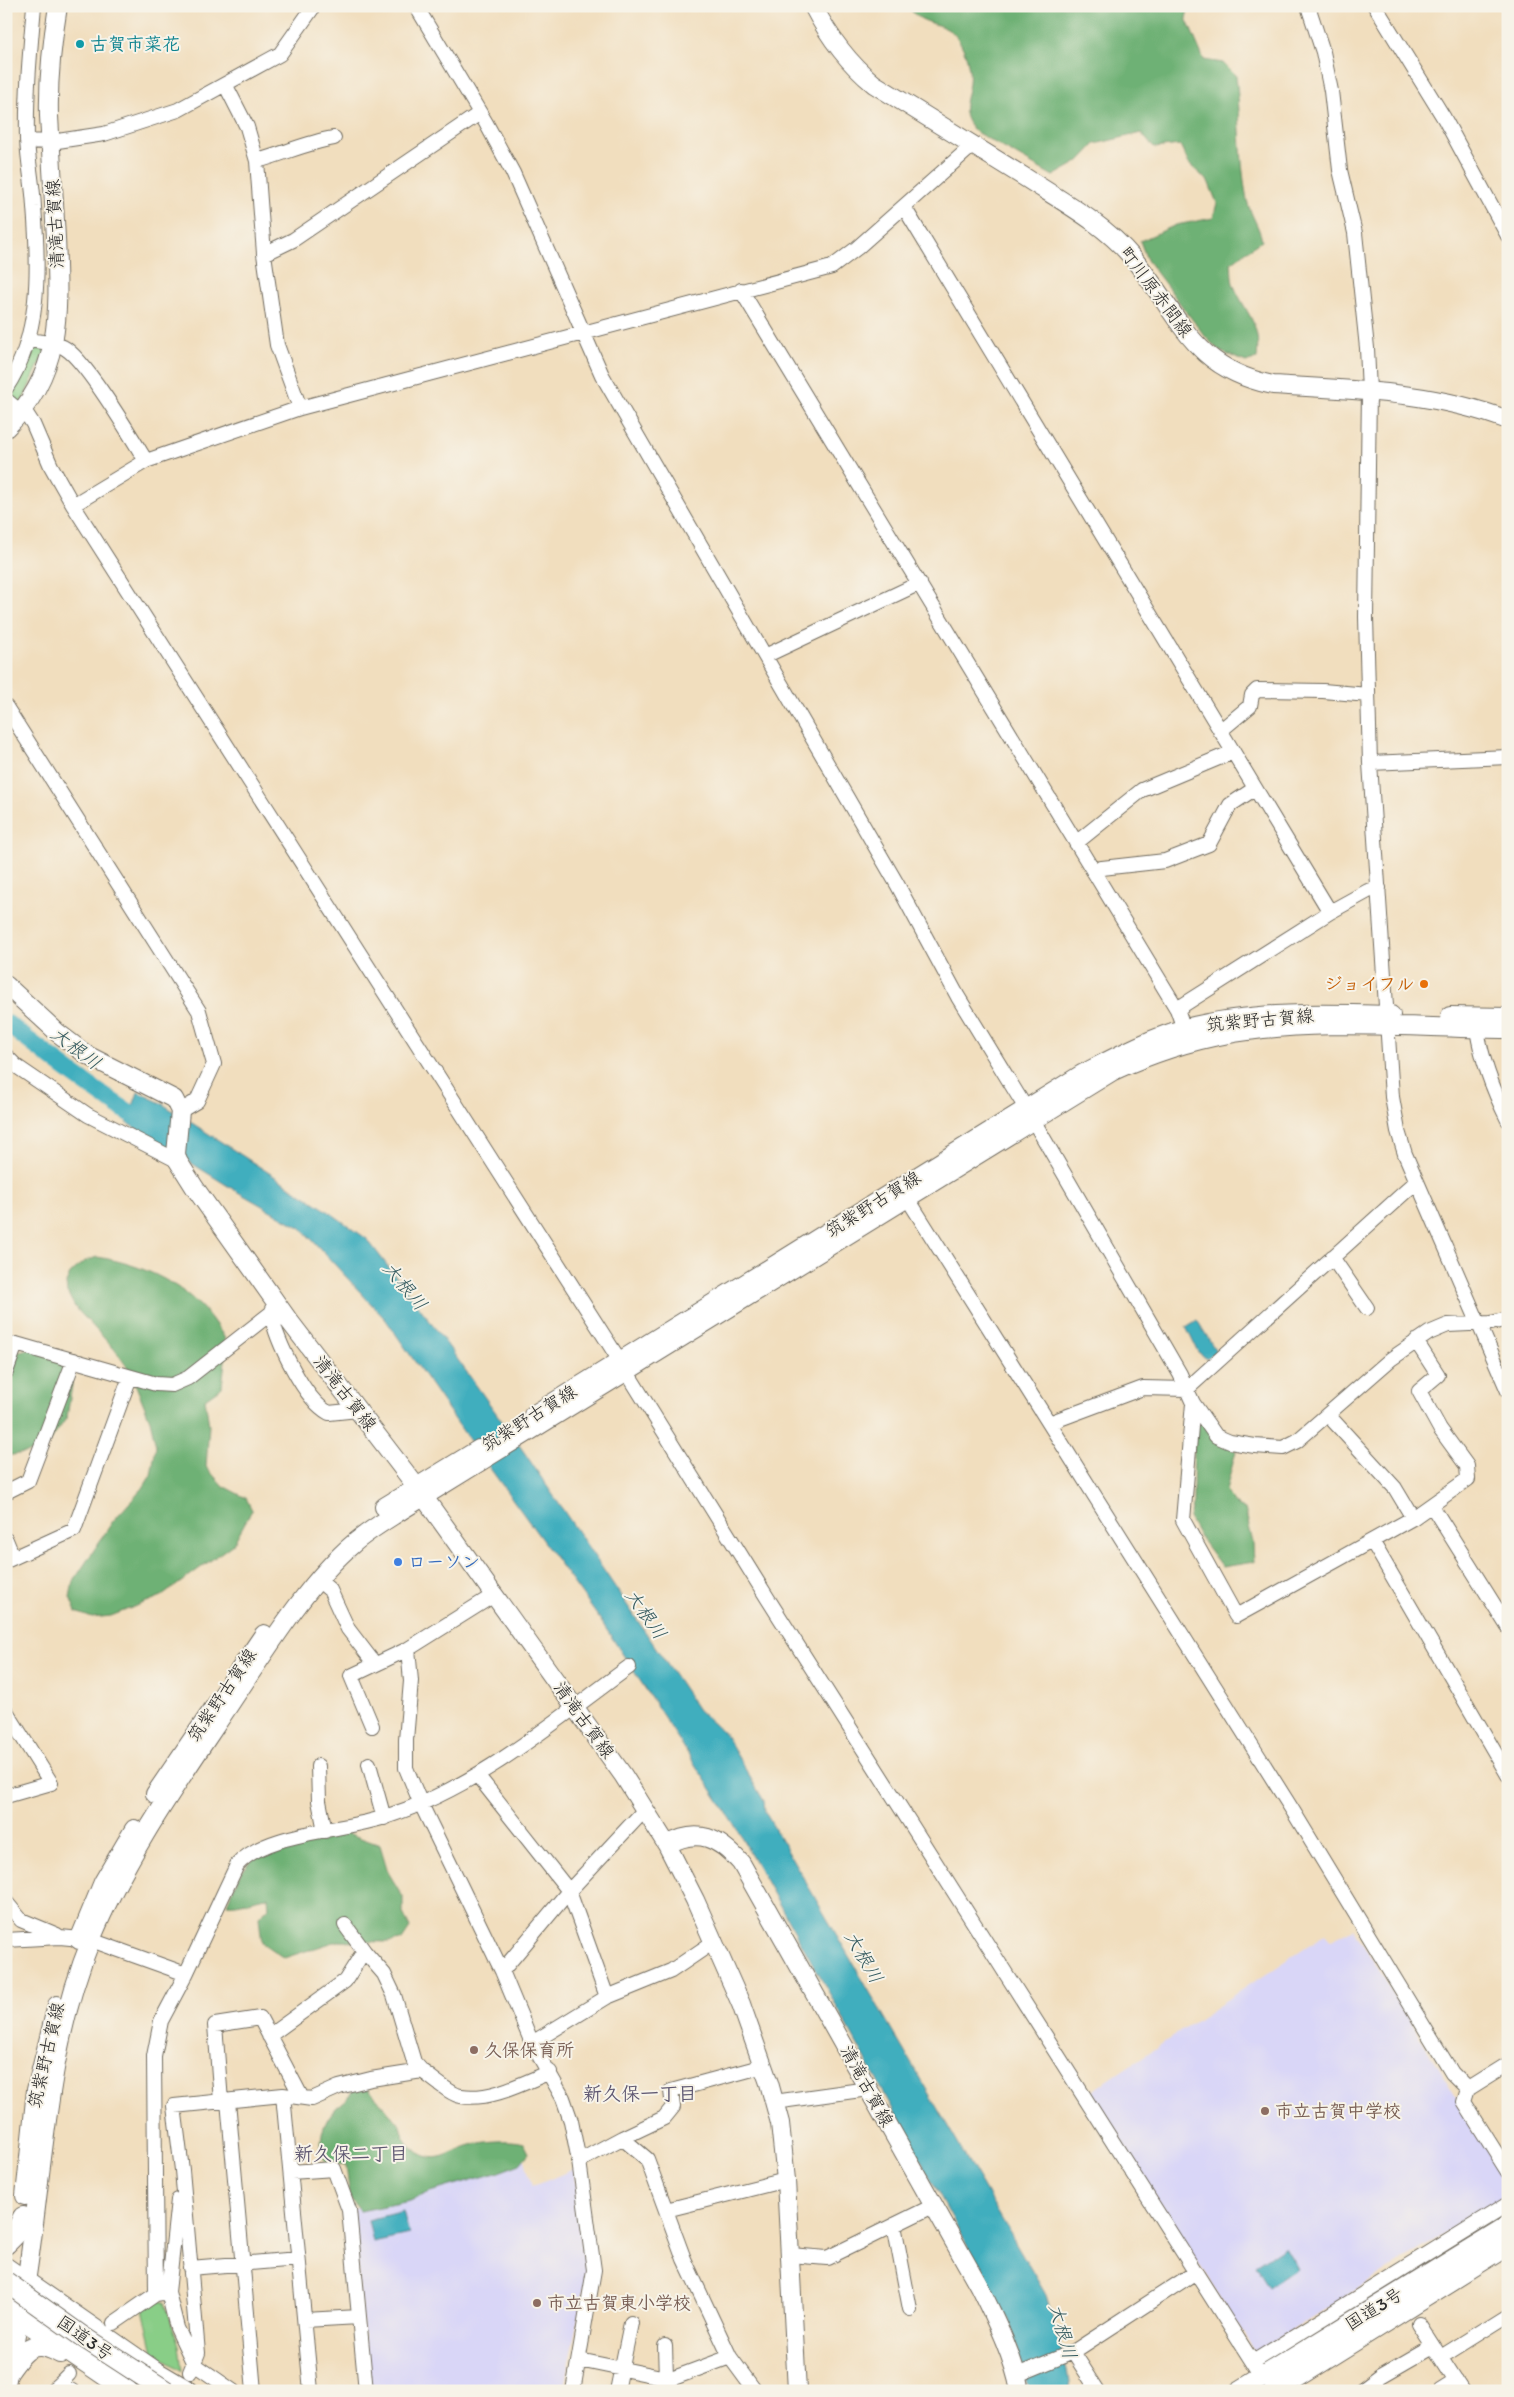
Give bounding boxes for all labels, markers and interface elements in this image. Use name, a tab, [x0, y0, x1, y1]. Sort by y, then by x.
place label: 古賀市菜花	[90, 33, 180, 55]
marker: 古賀市菜花	[74, 38, 86, 50]
street label: 清滝古賀線	[42, 178, 68, 270]
street label: 町川原赤間線	[1115, 242, 1197, 342]
place label: ジョイフル	[1324, 973, 1414, 995]
marker: ジョイフル	[1418, 978, 1430, 990]
street label: 筑紫野古賀線	[1205, 1004, 1315, 1036]
water label: 大根川	[46, 1022, 106, 1074]
street label: 筑紫野古賀線	[821, 1166, 925, 1242]
water label: 大根川	[378, 1257, 432, 1315]
street label: 清滝古賀線	[309, 1351, 381, 1435]
street label: 筑紫野古賀線	[477, 1380, 581, 1456]
place label: ローソン	[408, 1551, 480, 1573]
marker: ローソン	[392, 1556, 404, 1568]
water label: 大根川	[620, 1584, 672, 1644]
street label: 筑紫野古賀線	[183, 1644, 261, 1746]
street label: 清滝古賀線	[549, 1677, 619, 1763]
water label: 大根川	[840, 1927, 888, 1987]
street label: 筑紫野古賀線	[23, 2000, 69, 2110]
place label: 久保保育所	[484, 2039, 574, 2061]
street label: 清滝古賀線	[836, 2041, 898, 2131]
marker: 久保保育所	[468, 2044, 480, 2056]
district label: 新久保一丁目	[583, 2082, 697, 2105]
place label: 市立古賀中学校	[1275, 2100, 1401, 2122]
marker: 市立古賀中学校	[1259, 2105, 1271, 2117]
district label: 新久保二丁目	[294, 2142, 408, 2165]
street label: 国道3号	[1341, 2283, 1407, 2335]
place label: 市立古賀東小学校	[547, 2292, 691, 2314]
marker: 市立古賀東小学校	[531, 2297, 543, 2309]
water label: 大根川	[1044, 2300, 1082, 2362]
street label: 国道3号	[53, 2311, 117, 2365]

